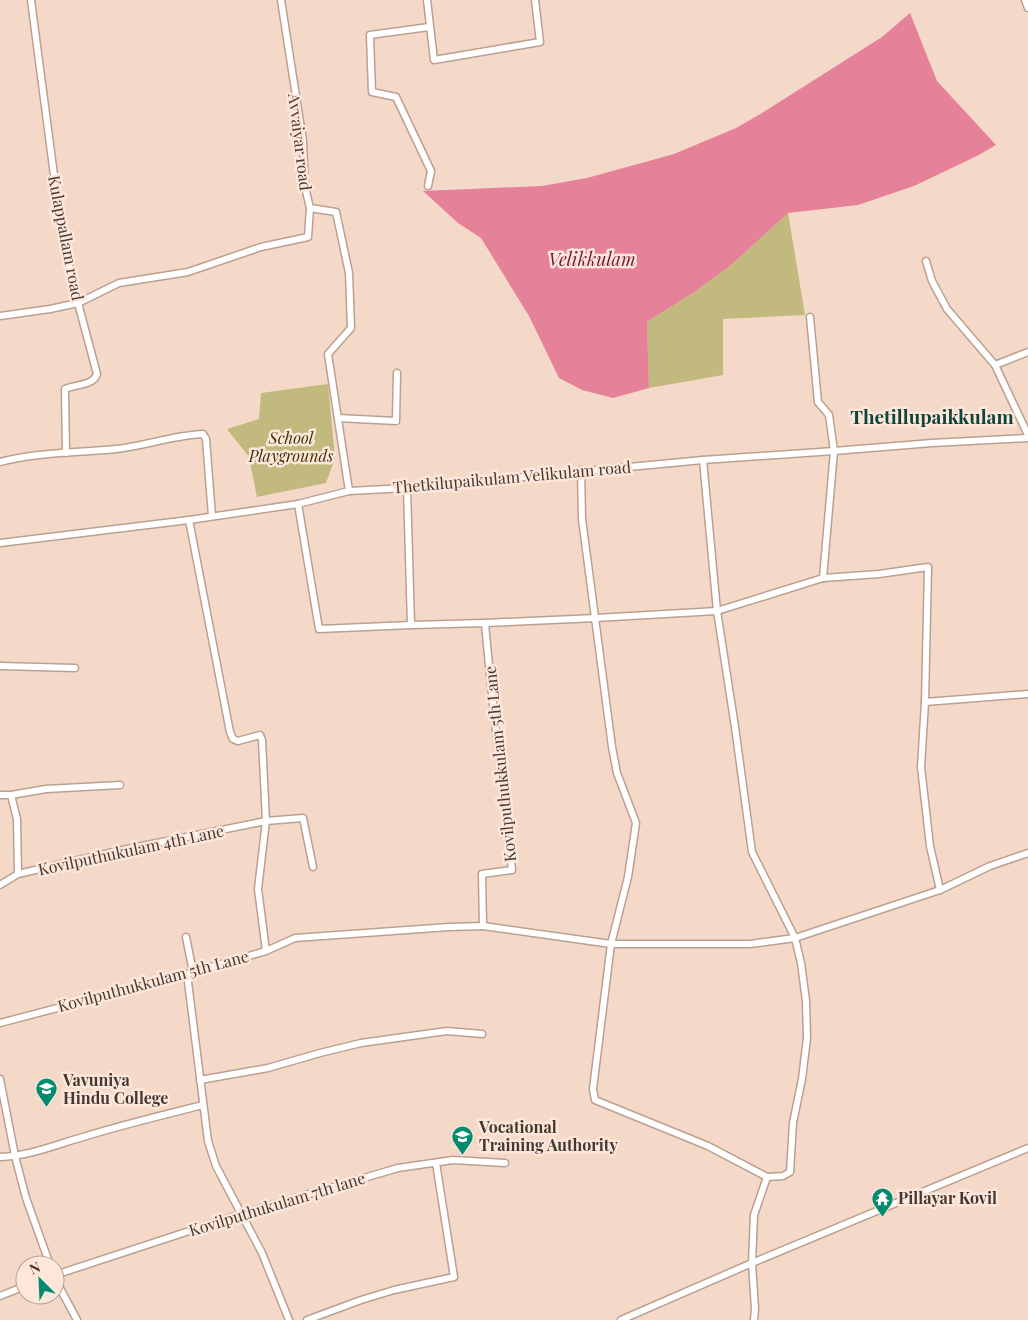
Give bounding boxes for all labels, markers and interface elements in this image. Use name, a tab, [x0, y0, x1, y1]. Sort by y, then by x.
street label: Avvaiyar road	[284, 91, 317, 192]
street label: Kulappallam road	[44, 174, 89, 302]
water label: Velikkulam	[548, 247, 636, 271]
district label: Thetillupaikkulam	[850, 403, 1014, 429]
park label: School Playgrounds	[248, 427, 333, 466]
street label: Thetkilupaikulam Velikulam road	[392, 456, 632, 497]
street label: Kovilputhukkulam 5th Lane	[479, 665, 520, 863]
street label: Kovilputhukulam 4th Lane	[36, 820, 226, 879]
street label: Kovilputhukkulam 5th Lane	[55, 945, 251, 1016]
place label: Vavuniya Hindu College	[62, 1069, 168, 1108]
school or university icon: Vavuniya Hindu College	[35, 1077, 59, 1108]
place label: Vocational Training Authority	[478, 1116, 618, 1155]
school or university icon: Vocational Training Authority	[451, 1124, 475, 1155]
street label: Kovilputhukulam 7th lane	[186, 1167, 368, 1240]
temple icon: Pillayar Kovil	[870, 1186, 894, 1217]
place label: Pillayar Kovil	[898, 1187, 997, 1208]
north arrow	[15, 1255, 65, 1305]
text: N	[26, 1257, 43, 1278]

